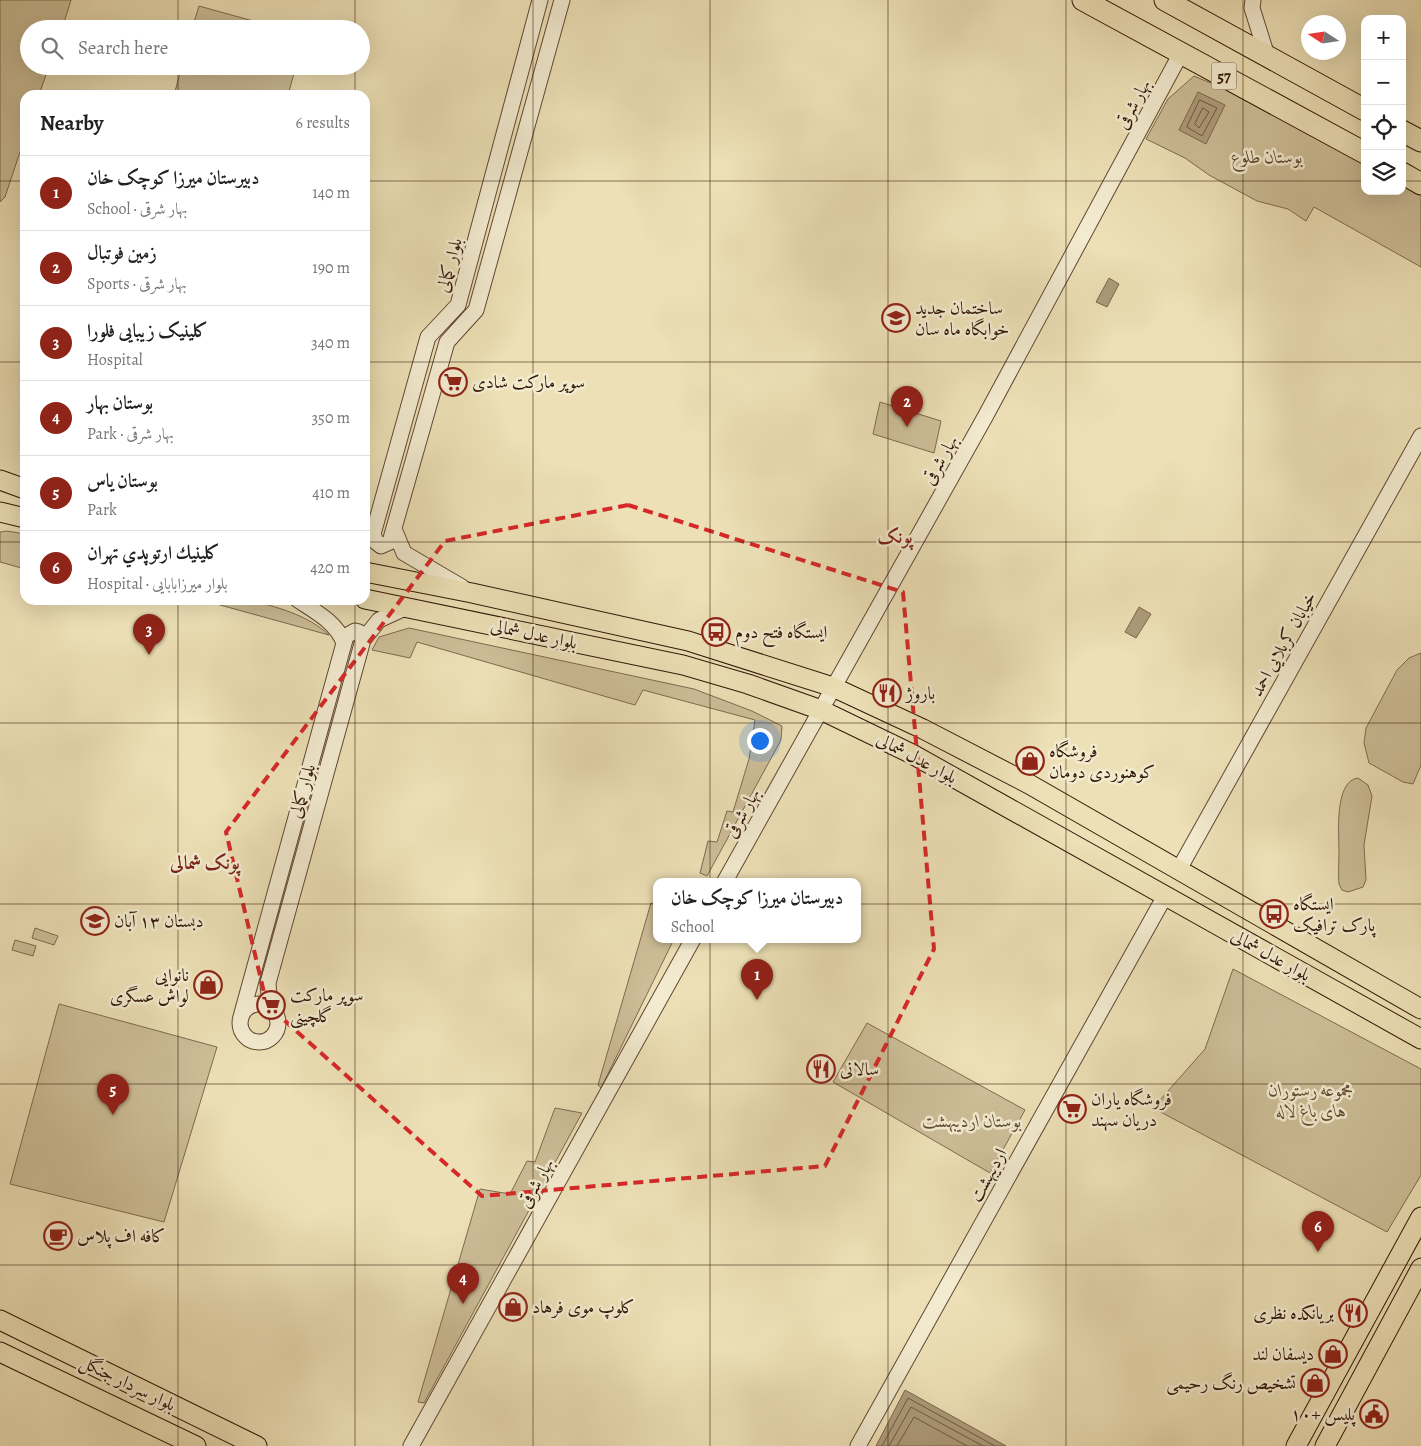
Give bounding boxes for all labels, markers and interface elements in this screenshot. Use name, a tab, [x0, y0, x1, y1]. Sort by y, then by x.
north arrow	[1301, 15, 1346, 60]
map controls	[1361, 15, 1406, 195]
button: +	[1361, 15, 1406, 60]
search box	[20, 20, 370, 75]
icon: search	[38, 34, 66, 62]
text: Search here	[78, 35, 168, 61]
button: −	[1361, 60, 1406, 105]
road number: 57	[1212, 62, 1236, 90]
street label: بهار شرقی	[1110, 75, 1156, 133]
button: locate	[1361, 105, 1406, 150]
text: Nearby	[40, 109, 103, 137]
text: 6 results	[296, 112, 350, 134]
park label: بوستان طلوع	[1231, 145, 1304, 172]
button: layers	[1361, 150, 1406, 195]
text: دبیرستان میرزا کوچک خان	[87, 165, 259, 191]
text: 1	[53, 182, 59, 204]
text: 140 m	[312, 182, 350, 204]
text: School · بهار شرقی	[87, 198, 187, 220]
street label: بلوار کمالی	[430, 235, 468, 295]
text: زمین فوتبال	[87, 240, 157, 266]
text: 2	[52, 257, 60, 279]
text: 190 m	[312, 257, 350, 279]
text: Sports · بهار شرقی	[87, 273, 187, 295]
place label: ساختمان جدید خوابگاه ماه سان	[915, 296, 1009, 341]
school or university icon: ساختمان جدید خوابگاه ماه سان	[881, 303, 911, 333]
text: کلینیک زیبایی فلورا	[87, 318, 208, 344]
text: 3	[53, 332, 59, 354]
text: 340 m	[311, 332, 350, 354]
text: Hospital	[87, 349, 143, 371]
supermarket icon: سوپر مارکت شادی	[438, 367, 468, 397]
place label: سوپر مارکت شادی	[472, 370, 585, 394]
pin: 2	[891, 386, 923, 427]
text: بوستان بهار	[87, 390, 153, 416]
text: 4	[52, 407, 60, 429]
text: 350 m	[311, 407, 350, 429]
text: Park · بهار شرقی	[87, 423, 174, 445]
street label: بهار شرقی	[917, 431, 963, 489]
text: بوستان یاس	[87, 468, 158, 494]
text: 5	[53, 482, 59, 504]
text: 410 m	[312, 482, 350, 504]
text: Park	[87, 499, 117, 521]
district label: پونک	[877, 524, 914, 551]
text: كلينيك ارتوپدي تهران	[87, 540, 220, 566]
text: 6	[52, 557, 60, 579]
text: 420 m	[310, 557, 350, 579]
text: Hospital · بلوار میرزابابایی	[87, 573, 228, 595]
street label: خیابان کربلایی احمد	[1244, 587, 1322, 701]
street label: بلوار عدل شمالی	[489, 613, 579, 655]
pin: 3	[133, 614, 165, 655]
bus stop icon: ایستگاه فتح دوم	[701, 617, 731, 647]
place label: ایستگاه فتح دوم	[735, 620, 827, 648]
restaurant icon: باروژ	[872, 678, 902, 708]
place label: باروژ	[904, 681, 935, 705]
street label: بلوار عدل شمالی	[873, 727, 961, 789]
your location	[747, 728, 773, 754]
place label: فروشگاه کوهنوردی دومان	[1049, 739, 1155, 784]
shop icon: فروشگاه کوهنوردی دومان	[1015, 746, 1045, 776]
street label: بلوار کمالی	[283, 761, 321, 821]
street label: بهار شرقی	[719, 784, 765, 842]
district label: پونک شمالی	[169, 850, 241, 877]
popup	[653, 878, 861, 943]
text: دبیرستان میرزا کوچک خان	[671, 885, 843, 911]
place label: ایستگاه پارک ترافیک	[1293, 892, 1377, 938]
bus stop icon: ایستگاه پارک ترافیک	[1259, 899, 1289, 929]
school or university icon: دبستان ۱۳ آبان	[80, 906, 110, 936]
place label: دبستان ۱۳ آبان	[114, 909, 204, 933]
text: School	[671, 916, 714, 938]
street label: بلوار عدل شمالی	[1227, 923, 1315, 987]
pin: 1	[741, 959, 773, 1000]
place label: نانوایی لواش عسگری	[110, 963, 189, 1008]
shop icon: نانوایی لواش عسگری	[193, 970, 223, 1000]
place label: سوپر مارکت گلچینی	[290, 983, 363, 1029]
supermarket icon: سوپر مارکت گلچینی	[256, 990, 286, 1020]
restaurant icon: سالانی	[806, 1054, 836, 1084]
place label: سالانی	[840, 1057, 879, 1081]
pin: 5	[97, 1074, 129, 1115]
park label: مجموعه رستوران های باغ لاله	[1268, 1078, 1354, 1126]
place label: فروشگاه یاران دریان سهند	[1091, 1087, 1172, 1132]
supermarket icon: فروشگاه یاران دریان سهند	[1057, 1094, 1087, 1124]
park label: بوستان اردیبهشت	[922, 1109, 1022, 1133]
street label: اردیبهشت	[964, 1144, 1013, 1206]
street label: بهار شرقی	[513, 1154, 559, 1212]
pin: 6	[1302, 1211, 1334, 1252]
cafe icon: کافه اف پلاس	[43, 1221, 73, 1251]
place label: کافه اف پلاس	[77, 1224, 166, 1249]
pin: 4	[447, 1263, 479, 1304]
shop icon: کلوپ موی فرهاد	[498, 1292, 528, 1322]
place label: کلوپ موی فرهاد	[532, 1295, 635, 1319]
restaurant icon: بریانکده نظری	[1338, 1298, 1368, 1328]
place label: بریانکده نظری	[1253, 1301, 1334, 1325]
shop icon: دیسفان لند	[1318, 1339, 1348, 1369]
place label: دیسفان لند	[1252, 1342, 1314, 1366]
street label: بلوار سردار جنگل	[76, 1349, 180, 1417]
shop icon: تشخیص رنگ رحیمی	[1300, 1368, 1330, 1398]
place label: تشخیص رنگ رحیمی	[1166, 1371, 1296, 1395]
public building icon: پلیس +۱۰	[1359, 1399, 1389, 1429]
place label: پلیس +۱۰	[1290, 1402, 1357, 1427]

